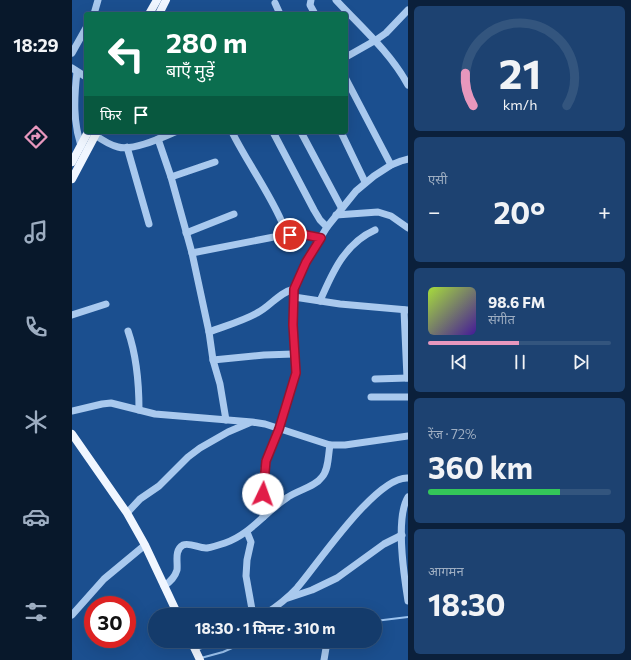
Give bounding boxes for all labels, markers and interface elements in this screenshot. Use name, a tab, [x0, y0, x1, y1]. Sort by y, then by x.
text: 280 m	[166, 25, 247, 59]
icon: left	[100, 28, 152, 80]
text: 18:29	[13, 34, 59, 56]
text: 21	[498, 47, 541, 98]
text: बाएँ मुड़ें	[166, 59, 215, 81]
text: km/h	[502, 95, 537, 113]
icon: arrive	[130, 104, 152, 126]
text: फिर	[100, 105, 122, 123]
icon: directions	[22, 123, 50, 151]
text: एसी	[428, 171, 447, 187]
text: 20°	[493, 193, 545, 230]
text: −	[428, 198, 441, 225]
text: +	[598, 198, 611, 225]
icon: music	[22, 218, 50, 246]
pin	[273, 218, 307, 252]
icon: arrive	[279, 224, 301, 246]
text: 98.6 FM	[488, 293, 545, 311]
text: संगीत	[488, 311, 515, 327]
icon: phone	[22, 313, 50, 341]
icon: previous	[448, 351, 470, 373]
icon: pause	[509, 351, 531, 373]
icon: next	[570, 351, 592, 373]
icon: climate	[22, 408, 50, 436]
text: रेंज · 72%	[428, 426, 477, 442]
text: 360 km	[428, 448, 533, 485]
position arrow	[242, 473, 284, 515]
icon: car	[22, 503, 50, 531]
text: आगमन	[428, 563, 464, 579]
text: 18:30	[428, 585, 505, 622]
speed limit sign: 30	[84, 596, 136, 648]
icon: filters	[22, 598, 50, 626]
text: 18:30 · 1 मिनट · 310 m	[195, 619, 335, 637]

